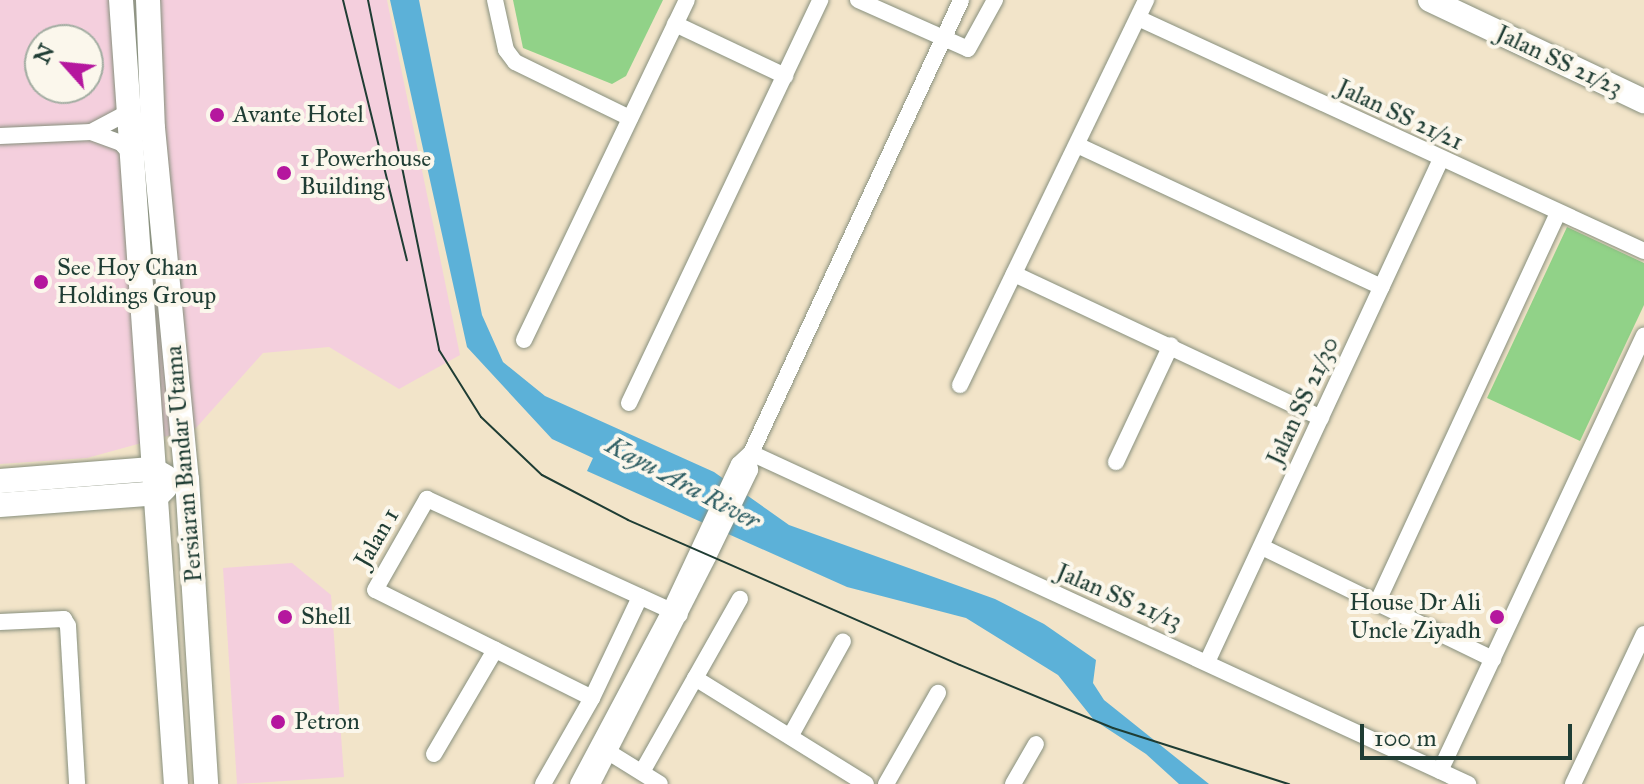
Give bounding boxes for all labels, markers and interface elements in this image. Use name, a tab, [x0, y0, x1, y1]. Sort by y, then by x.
street label: Jalan SS 21/23	[1491, 19, 1627, 103]
north arrow	[24, 24, 104, 104]
text: N	[28, 39, 60, 68]
street label: Jalan SS 21/21	[1332, 73, 1468, 157]
place label: Avante Hotel	[233, 101, 364, 129]
marker: Avante Hotel	[208, 106, 226, 124]
place label: 1 Powerhouse Building	[300, 145, 431, 201]
marker: 1 Powerhouse Building	[275, 164, 293, 182]
place label: See Hoy Chan Holdings Group	[57, 254, 216, 310]
marker: See Hoy Chan Holdings Group	[32, 273, 50, 291]
street label: Jalan SS 21/30	[1261, 332, 1345, 470]
street label: Persiaran Bandar Utama	[159, 344, 209, 584]
water label: Kayu Ara River	[601, 429, 765, 537]
street label: Jalan 1	[349, 503, 405, 573]
street label: Jalan SS 21/13	[1052, 558, 1186, 636]
place label: House Dr Ali Uncle Ziyadh	[1349, 589, 1481, 645]
place label: Shell	[301, 603, 351, 631]
marker: Shell	[276, 608, 294, 626]
marker: House Dr Ali Uncle Ziyadh	[1488, 608, 1506, 626]
place label: Petron	[294, 708, 360, 736]
scale bar	[1364, 708, 1576, 758]
marker: Petron	[269, 713, 287, 731]
text: 100 m	[1374, 723, 1437, 753]

